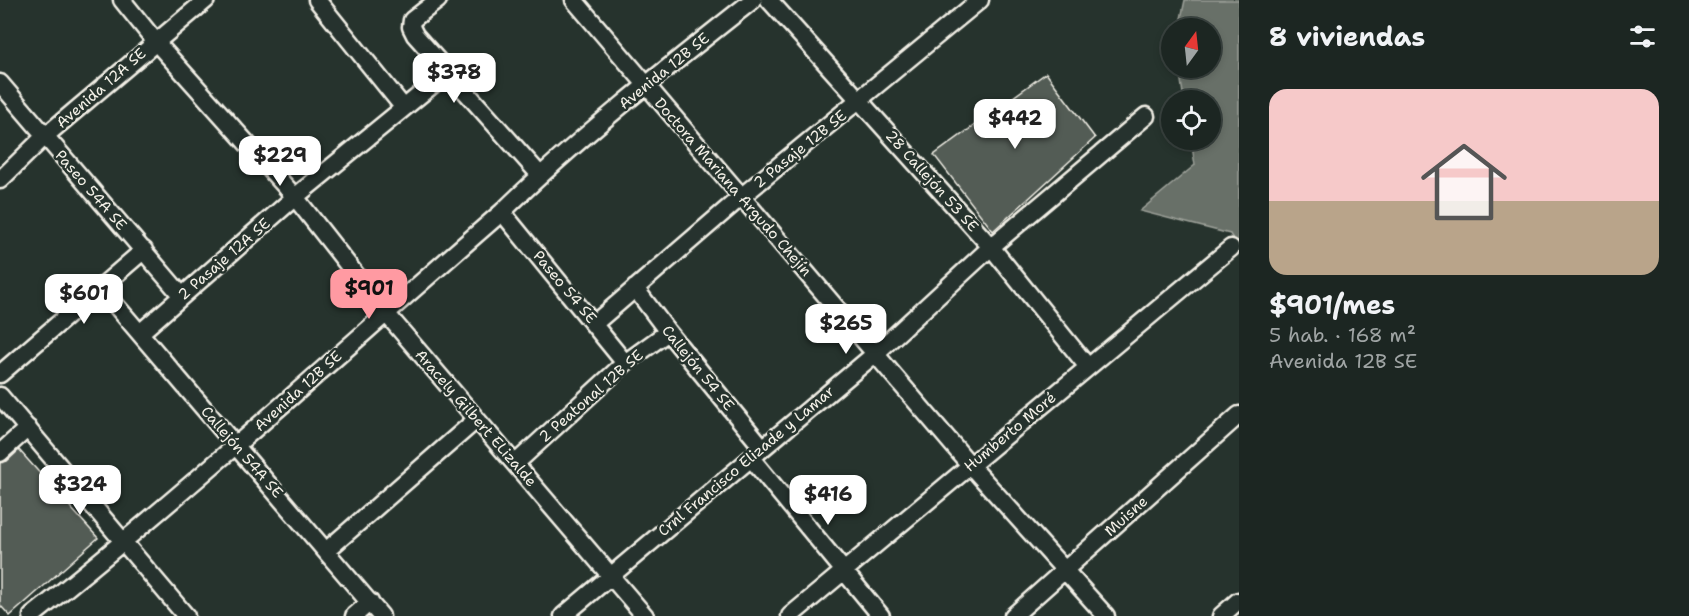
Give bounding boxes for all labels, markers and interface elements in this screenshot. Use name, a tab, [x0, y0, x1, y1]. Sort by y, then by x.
north arrow	[1161, 18, 1221, 78]
map controls	[1161, 18, 1221, 150]
text: 8 viviendas	[1269, 19, 1425, 54]
icon: filters	[1626, 20, 1659, 53]
street label: Avenida 12B SE	[615, 28, 713, 114]
street label: Avenida 12A SE	[52, 43, 150, 133]
pin: $378	[418, 53, 490, 104]
text: $378	[427, 59, 481, 85]
button: locate	[1161, 90, 1221, 150]
street label: Doctora Mariana Argudo Chejín	[650, 94, 816, 280]
pin: $442	[979, 99, 1051, 150]
street label: 2 Pasaje 12B SE	[749, 105, 851, 193]
text: $442	[988, 105, 1042, 131]
street label: 28 Callejón 53 SE	[881, 126, 983, 236]
icon: home	[1410, 128, 1518, 236]
pin: $229	[244, 136, 316, 187]
text: $229	[253, 142, 307, 168]
street label: Paseo 54A SE	[51, 146, 131, 234]
street label: 2 Pasaje 12A SE	[174, 213, 274, 305]
street label: Paseo 54 SE	[529, 246, 601, 328]
pin: $901	[333, 269, 405, 320]
pin: $601	[48, 274, 120, 325]
text: $901	[344, 275, 394, 301]
text: $601	[59, 280, 109, 306]
text: $901/mes	[1269, 287, 1395, 322]
pin: $265	[810, 304, 882, 355]
text: $265	[819, 310, 873, 336]
street label: Callejón 54 SE	[657, 321, 739, 415]
text: 5 hab. · 168 m²	[1269, 322, 1416, 348]
street label: Aracely Gilbert ELizalde	[411, 345, 541, 491]
street label: 2 Peatonal 12B SE	[535, 345, 647, 447]
street label: Avenida 12B SE	[250, 346, 346, 436]
text: Avenida 12B SE	[1269, 348, 1417, 374]
street label: Crnl Francisco Elizade y Lamar	[654, 381, 838, 541]
street label: Humberto Moré	[960, 388, 1060, 476]
street label: Callejón 54A SE	[197, 402, 287, 502]
pin: $324	[44, 465, 116, 516]
text: $324	[53, 471, 107, 497]
pin: $416	[792, 475, 864, 526]
text: $416	[804, 481, 852, 507]
street label: Muisne	[1100, 491, 1152, 541]

